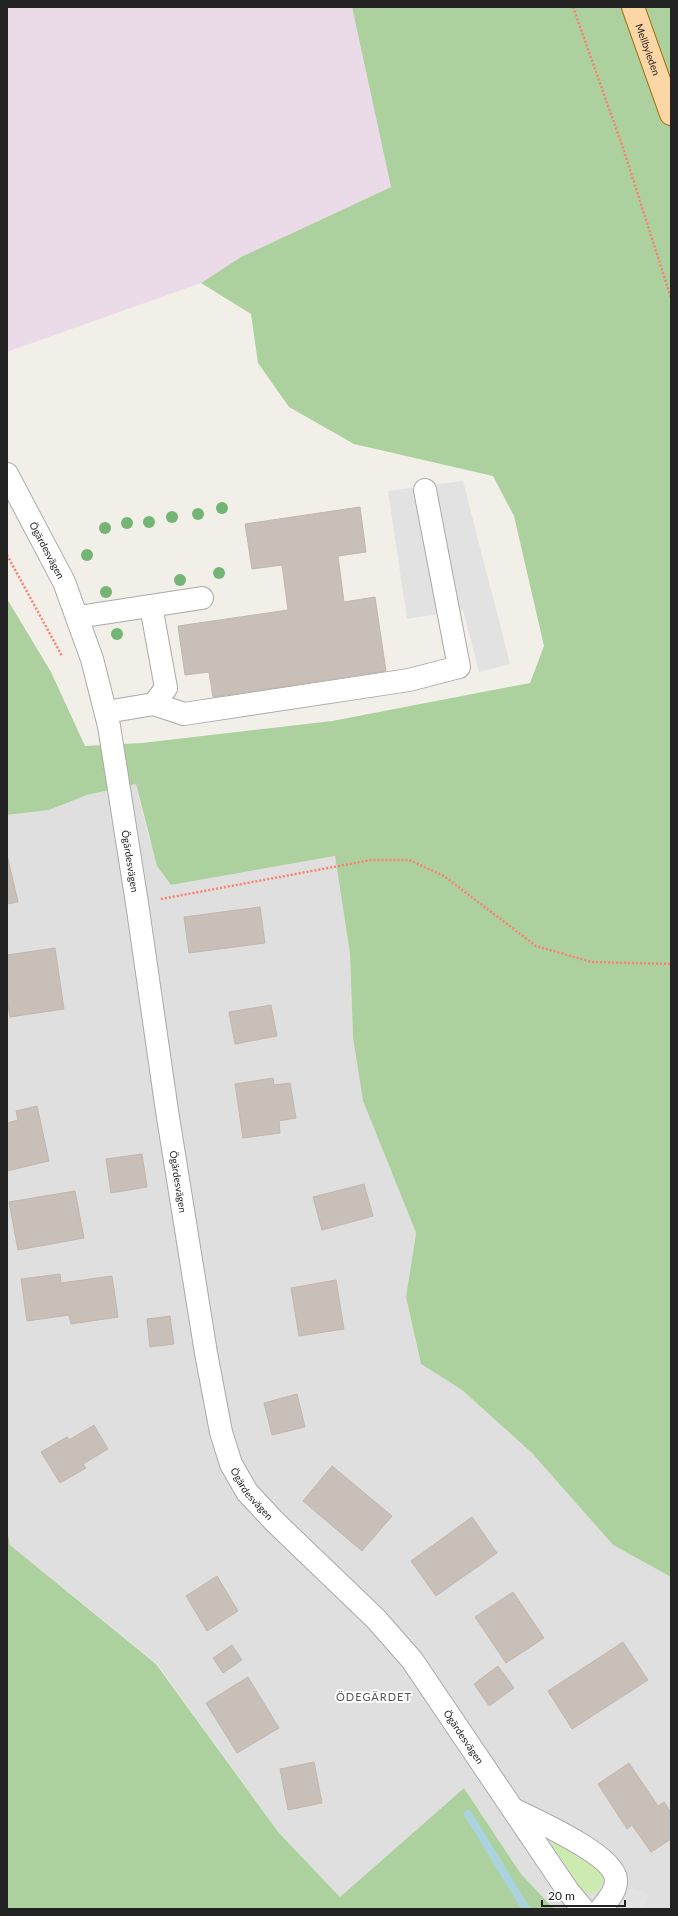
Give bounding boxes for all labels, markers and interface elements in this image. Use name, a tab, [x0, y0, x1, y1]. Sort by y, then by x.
street label: Mellbyleden	[633, 22, 663, 77]
street label: Ögärdesvägen	[27, 520, 67, 581]
street label: Ögärdesvägen	[120, 829, 141, 893]
street label: Ögärdesvägen	[167, 1150, 189, 1213]
street label: Ögärdesvägen	[228, 1465, 276, 1522]
district label: ÖDEGÄRDET	[336, 1690, 412, 1703]
street label: Ögärdesvägen	[441, 1707, 486, 1766]
scale bar	[542, 1882, 625, 1908]
text: 20 m	[548, 1888, 575, 1903]

